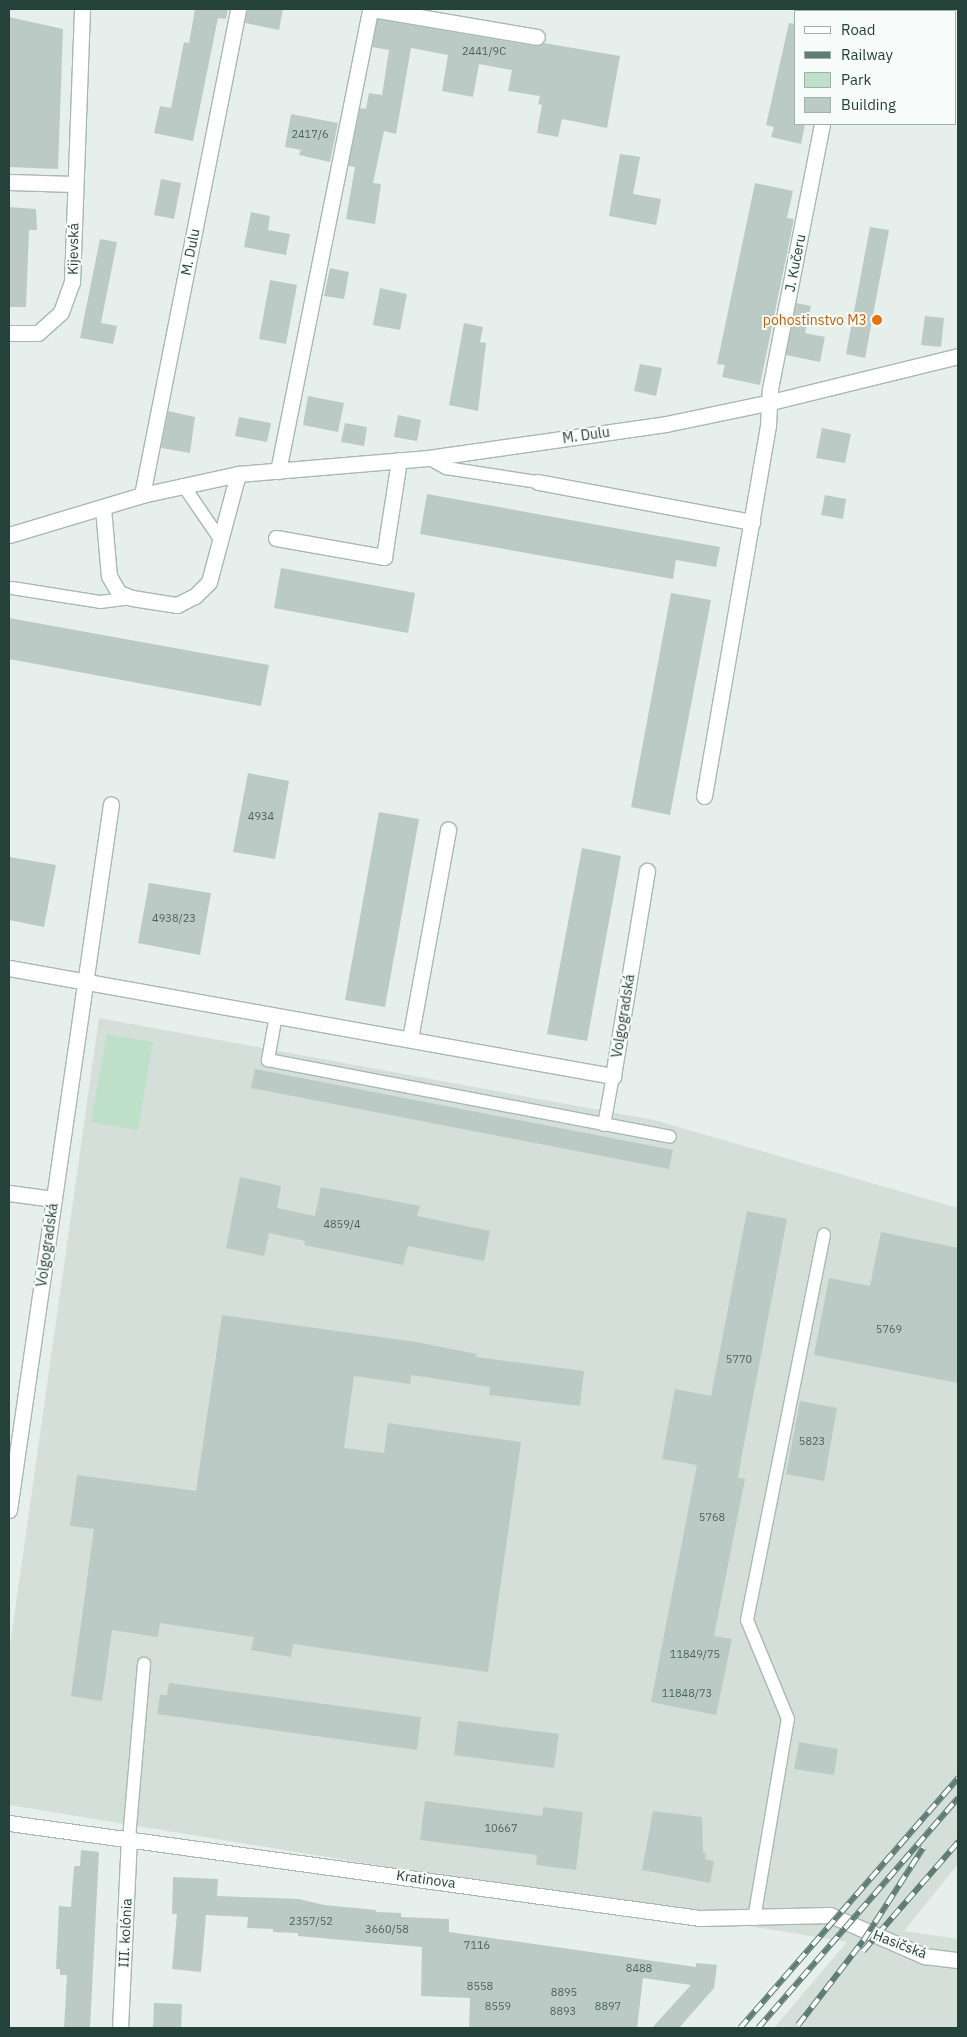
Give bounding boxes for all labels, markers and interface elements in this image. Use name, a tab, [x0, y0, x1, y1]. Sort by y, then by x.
legend	[794, 10, 957, 125]
text: Road	[841, 20, 876, 39]
house number: 2441/9C	[462, 44, 506, 58]
text: Railway	[841, 45, 893, 64]
text: Park	[841, 70, 871, 89]
text: Building	[841, 95, 896, 114]
house number: 2417/6	[291, 127, 329, 141]
street label: Kijevská	[64, 223, 82, 275]
street label: M. Dulu	[177, 227, 203, 277]
street label: J. Kučeru	[781, 233, 809, 293]
place label: pohostinstvo M3	[763, 312, 867, 328]
marker: pohostinstvo M3	[871, 314, 883, 326]
street label: M. Dulu	[561, 423, 611, 447]
house number: 4934	[248, 809, 274, 823]
house number: 4938/23	[152, 911, 196, 925]
street label: Volgogradská	[608, 973, 638, 1059]
street label: Volgogradská	[33, 1202, 61, 1288]
house number: 4859/4	[323, 1217, 361, 1231]
house number: 5769	[876, 1322, 902, 1336]
house number: 5770	[726, 1352, 752, 1366]
house number: 5823	[799, 1434, 825, 1448]
house number: 5768	[699, 1510, 725, 1524]
house number: 11849/75	[670, 1647, 720, 1661]
house number: 11848/73	[662, 1686, 712, 1700]
house number: 10667	[485, 1821, 517, 1835]
street label: Kratinova	[395, 1867, 457, 1891]
street label: III. kolónia	[115, 1898, 135, 1968]
house number: 2357/52	[289, 1914, 333, 1928]
house number: 3660/58	[365, 1922, 409, 1936]
street label: Hasičská	[871, 1926, 929, 1962]
house number: 7116	[464, 1938, 490, 1952]
house number: 8488	[626, 1961, 652, 1975]
house number: 8558	[467, 1979, 493, 1993]
house number: 8895	[551, 1985, 577, 1999]
house number: 8559	[485, 1999, 511, 2013]
house number: 8897	[595, 1999, 621, 2013]
house number: 8893	[550, 2004, 576, 2018]

